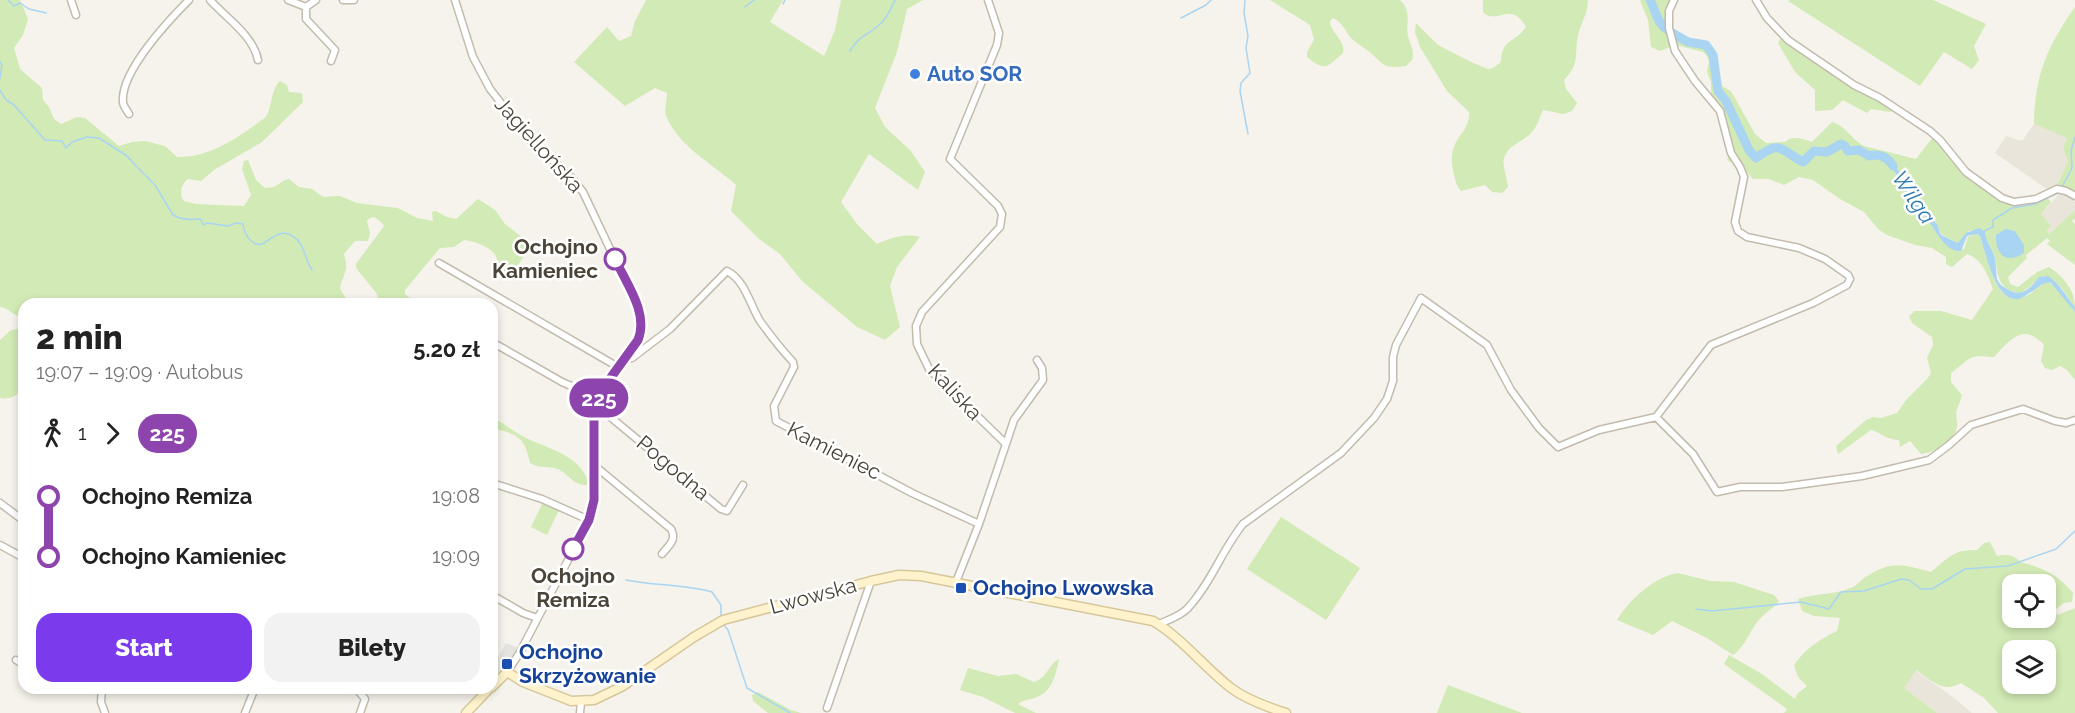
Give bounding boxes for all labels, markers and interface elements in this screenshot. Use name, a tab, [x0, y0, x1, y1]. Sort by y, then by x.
place label: Auto SOR	[927, 61, 1022, 86]
marker: Auto SOR	[908, 67, 922, 81]
street label: Jagiellońska	[490, 92, 589, 198]
water label: Wilga	[1887, 165, 1941, 229]
place label: Ochojno Kamieniec	[492, 234, 598, 283]
marker: Ochojno Kamieniec	[604, 248, 626, 270]
text: 2 min	[36, 318, 123, 357]
text: 5.20 zł	[413, 336, 480, 362]
street label: Kaliska	[923, 358, 988, 425]
text: 19:07 – 19:09 · Autobus	[36, 360, 243, 384]
line badge: 225	[564, 378, 634, 418]
text: 225	[581, 386, 617, 411]
street label: Kamieniec	[783, 416, 885, 485]
icon: walk	[36, 417, 69, 450]
icon: forward	[96, 417, 129, 450]
text: 1	[78, 421, 87, 445]
text: 225	[150, 421, 185, 446]
street label: Pogodna	[632, 430, 715, 505]
text: Ochojno Remiza	[82, 483, 252, 509]
text: 19:08	[432, 484, 480, 508]
marker: Ochojno Remiza	[562, 538, 584, 560]
text: Ochojno Kamieniec	[82, 543, 286, 569]
text: 19:09	[432, 544, 480, 568]
place label: Ochojno Remiza	[531, 563, 615, 612]
street label: Lwowska	[767, 572, 859, 619]
map controls	[2002, 574, 2056, 694]
button: locate	[2002, 574, 2056, 628]
place label: Ochojno Lwowska	[973, 575, 1154, 600]
marker: Ochojno Lwowska	[954, 581, 968, 595]
button: Start	[36, 613, 252, 682]
button: Bilety	[264, 613, 480, 682]
place label: Ochojno Skrzyżowanie	[519, 639, 657, 688]
button: layers	[2002, 640, 2056, 694]
marker: Ochojno Skrzyżowanie	[500, 657, 514, 671]

